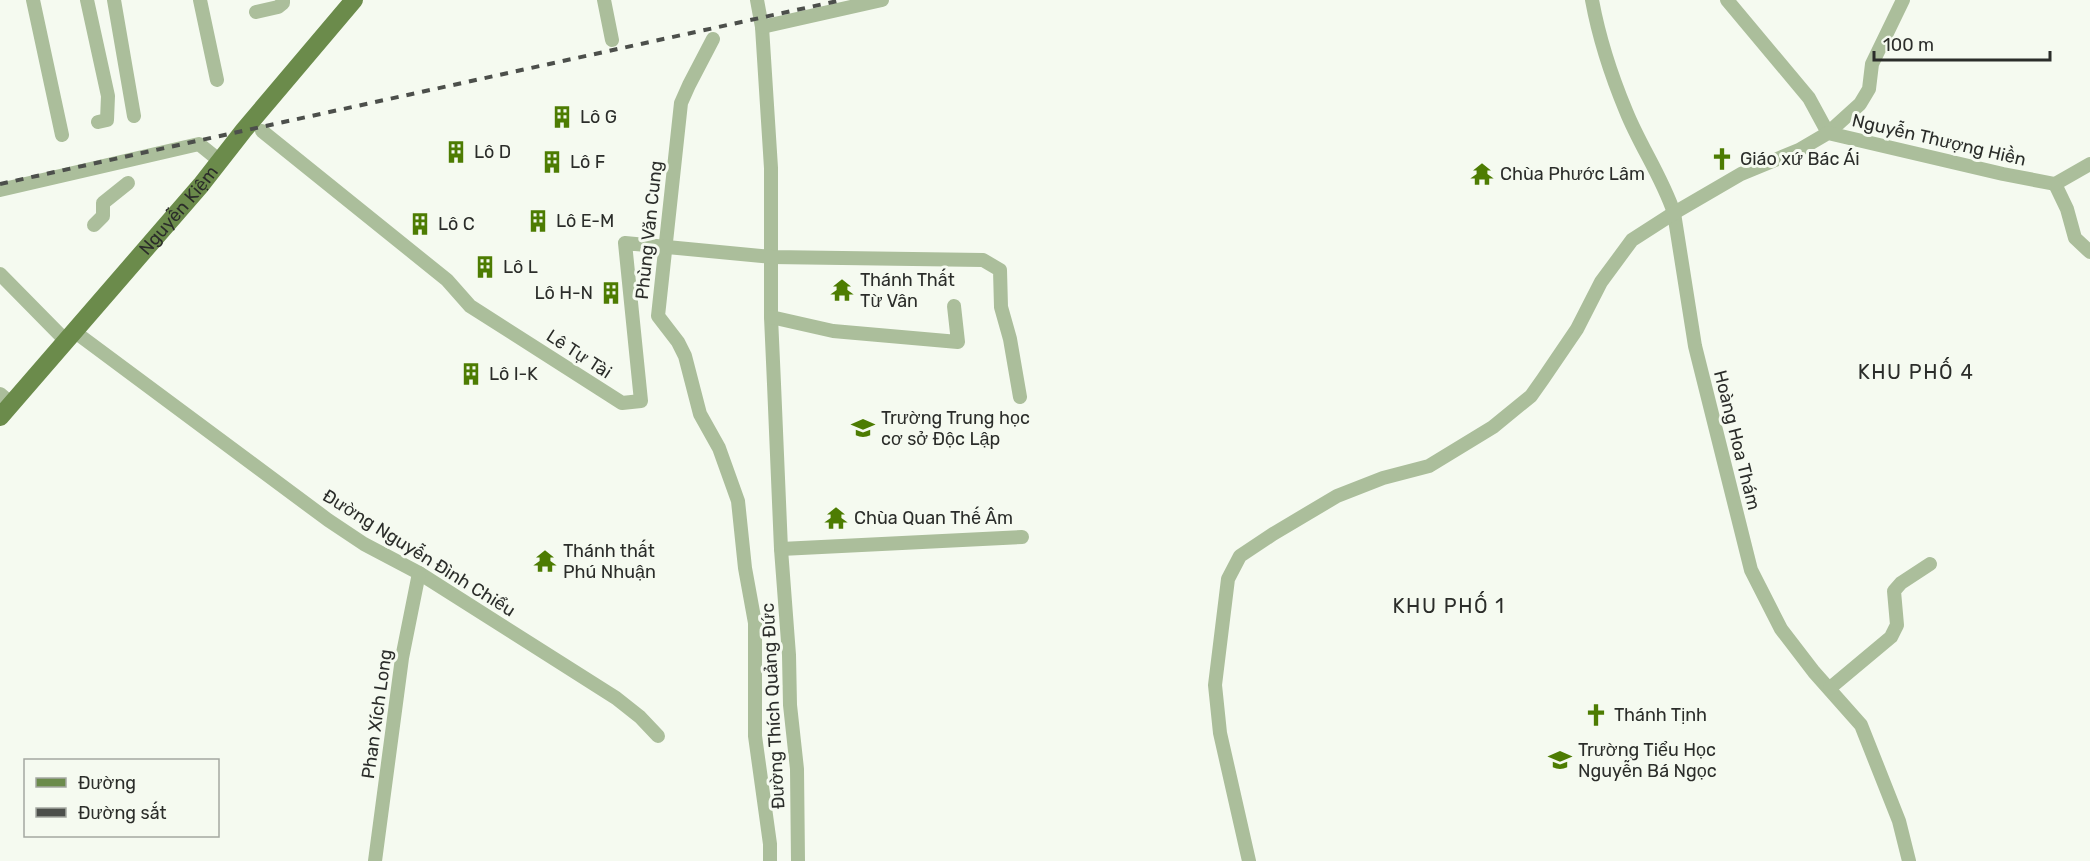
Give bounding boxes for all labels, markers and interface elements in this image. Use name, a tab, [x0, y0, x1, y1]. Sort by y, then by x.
scale bar	[1874, 24, 2050, 62]
text: 100 m	[1883, 34, 1934, 56]
building icon: Lô G	[549, 104, 575, 130]
place label: Lô G	[580, 106, 617, 128]
street label: Nguyễn Thượng Hiền	[1850, 108, 2028, 171]
building icon: Lô D	[443, 139, 469, 165]
place label: Lô D	[474, 141, 511, 163]
church icon: Giáo xứ Bác Ái	[1709, 146, 1735, 172]
place label: Giáo xứ Bác Ái	[1740, 148, 1860, 170]
building icon: Lô F	[539, 149, 565, 175]
place label: Lô F	[570, 151, 605, 173]
street label: Phùng Văn Cung	[631, 160, 667, 300]
street label: Nguyễn Kiệm	[134, 161, 223, 260]
temple icon: Chùa Phước Lâm	[1469, 161, 1495, 187]
place label: Chùa Phước Lâm	[1500, 163, 1645, 185]
building icon: Lô E-M	[525, 208, 551, 234]
place label: Lô E-M	[556, 210, 614, 232]
building icon: Lô C	[407, 211, 433, 237]
place label: Lô C	[438, 213, 475, 235]
building icon: Lô L	[472, 254, 498, 280]
place label: Lô L	[503, 256, 538, 278]
place label: Thánh Thất Từ Vân	[860, 268, 955, 312]
temple icon: Thánh Thất Từ Vân	[829, 277, 855, 303]
building icon: Lô H-N	[598, 280, 624, 306]
place label: Lô H-N	[535, 282, 593, 304]
street label: Lê Tự Tài	[542, 325, 616, 383]
district label: KHU PHỐ 4	[1858, 357, 1974, 384]
building icon: Lô I-K	[458, 361, 484, 387]
place label: Lô I-K	[489, 363, 538, 385]
street label: Hoàng Hoa Thám	[1709, 368, 1765, 512]
place label: Trường Trung học cơ sở Độc Lập	[881, 407, 1030, 450]
school or university icon: Trường Trung học cơ sở Độc Lập	[850, 415, 876, 441]
street label: Đường Nguyễn Đình Chiểu	[319, 484, 520, 621]
temple icon: Chùa Quan Thế Âm	[823, 505, 849, 531]
place label: Chùa Quan Thế Âm	[854, 506, 1013, 529]
place label: Thánh thất Phú Nhuận	[563, 539, 656, 583]
temple icon: Thánh thất Phú Nhuận	[532, 548, 558, 574]
district label: KHU PHỐ 1	[1393, 591, 1505, 618]
street label: Đường Thích Quảng Đức	[757, 602, 789, 810]
street label: Phan Xích Long	[357, 648, 397, 780]
church icon: Thánh Tịnh	[1583, 702, 1609, 728]
place label: Thánh Tịnh	[1614, 704, 1707, 726]
place label: Trường Tiểu Học Nguyễn Bá Ngọc	[1578, 739, 1717, 782]
school or university icon: Trường Tiểu Học Nguyễn Bá Ngọc	[1547, 747, 1573, 773]
legend	[24, 759, 219, 837]
text: Đường	[78, 772, 136, 794]
text: Đường sắt	[78, 801, 167, 824]

